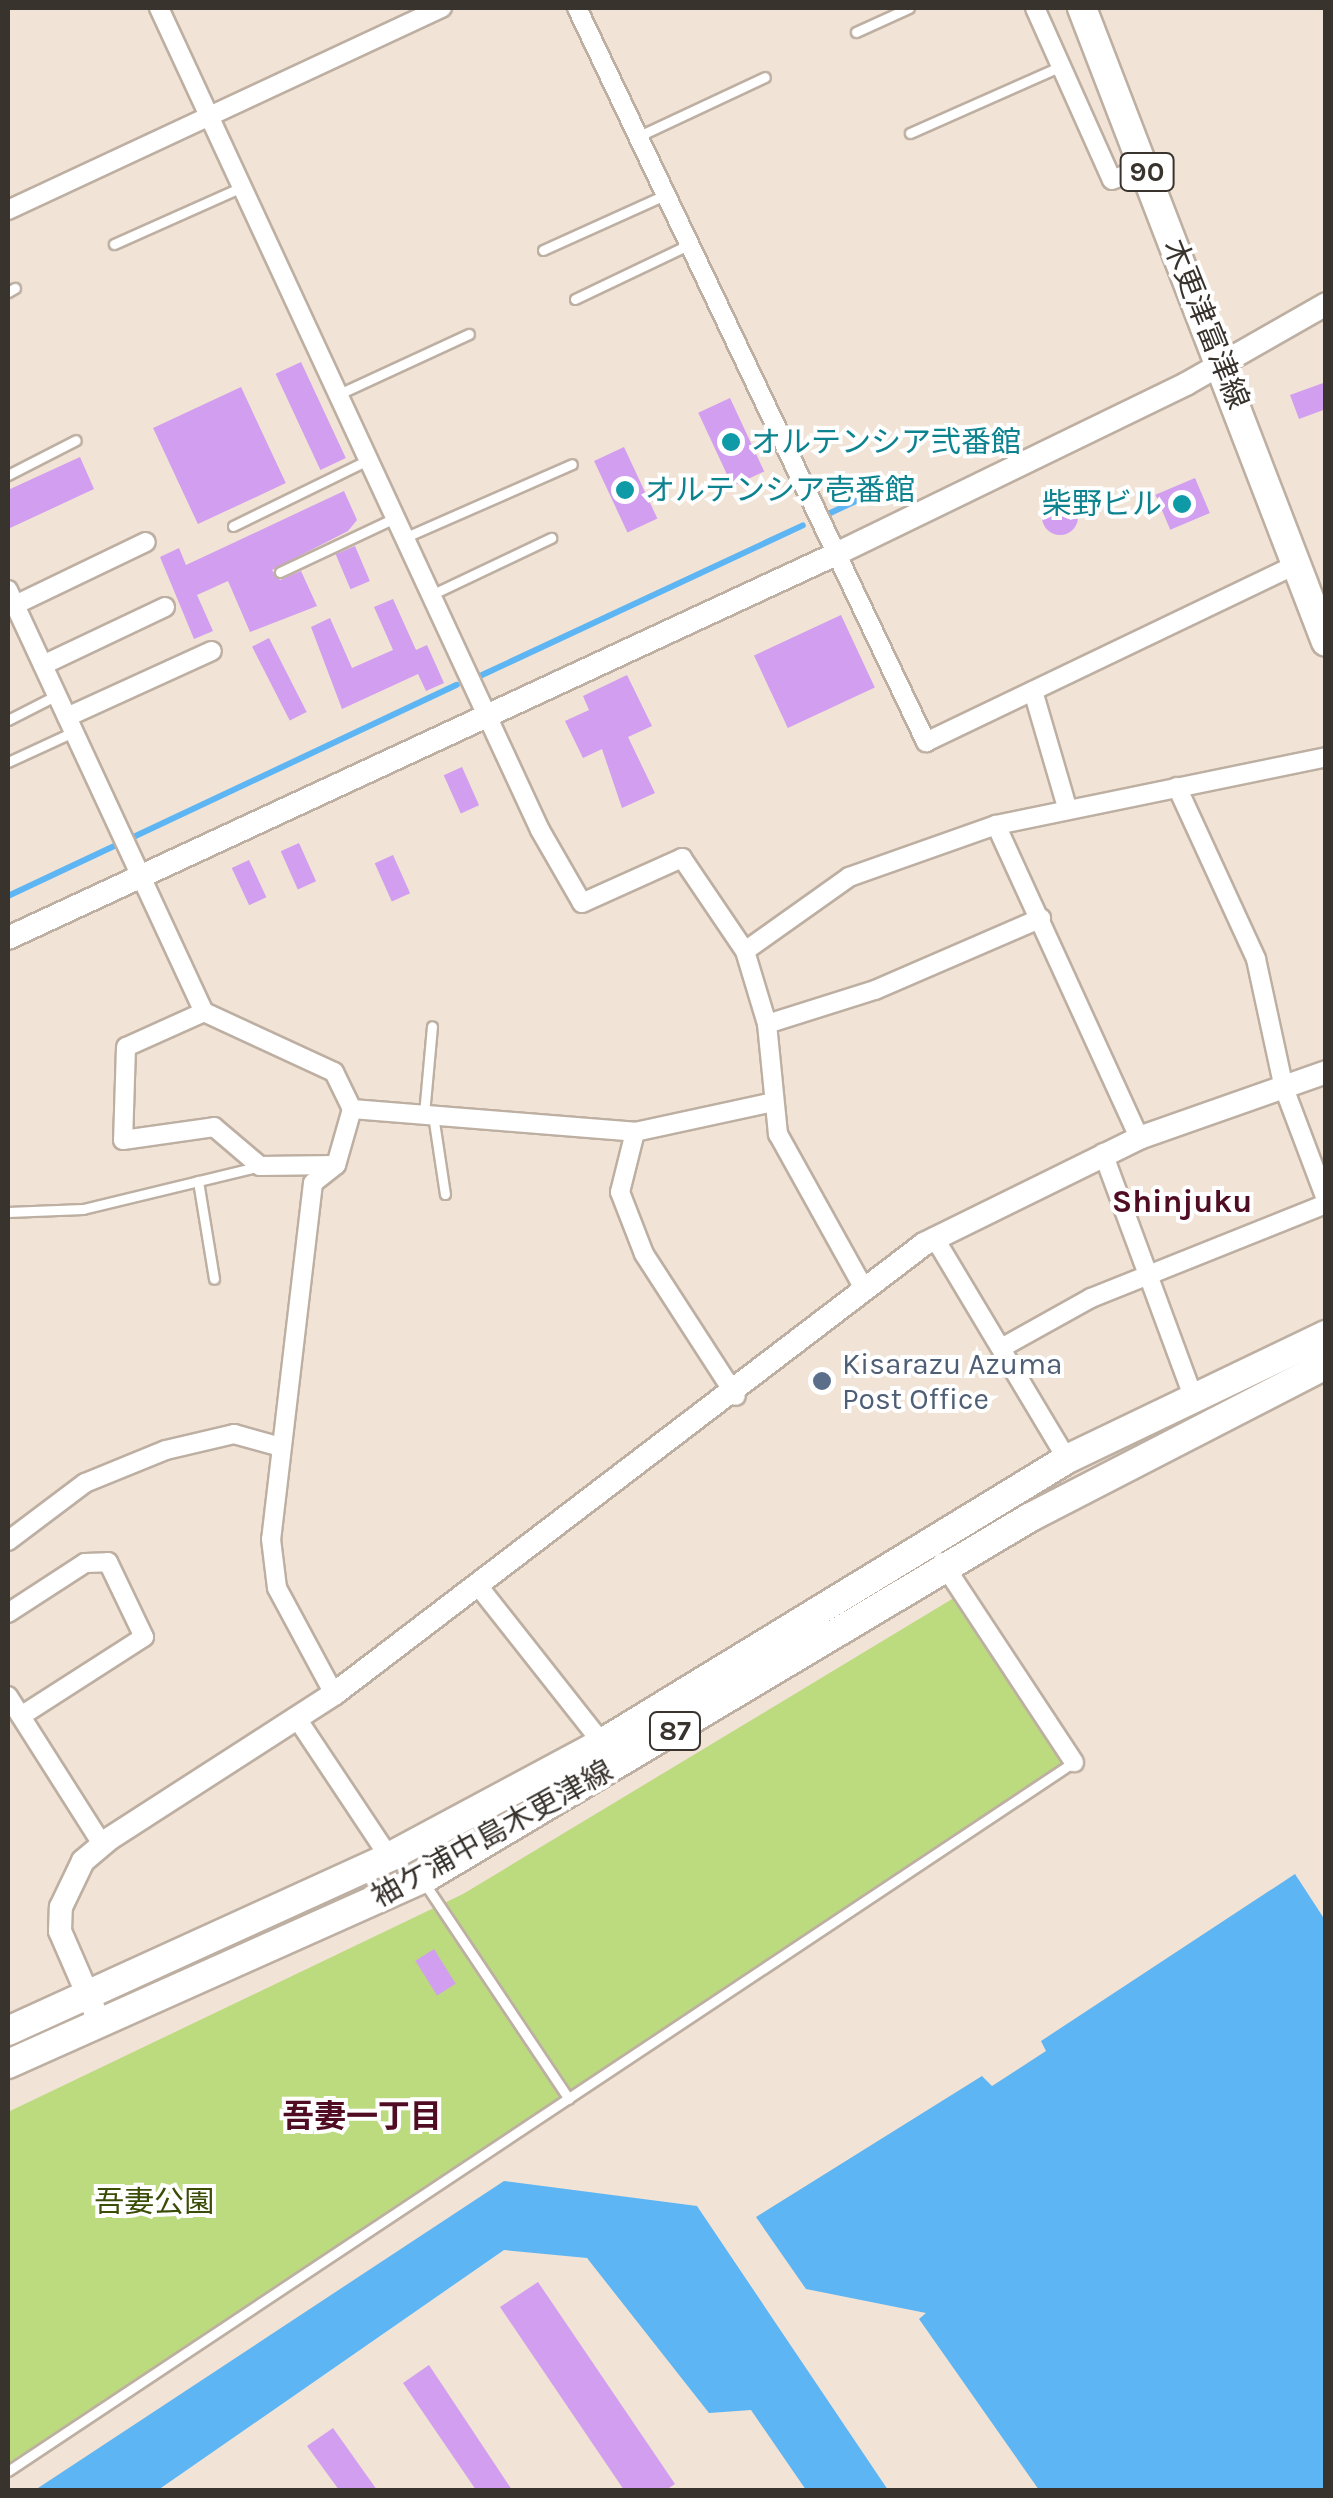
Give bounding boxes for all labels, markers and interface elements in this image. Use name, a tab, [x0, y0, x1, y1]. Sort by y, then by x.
road number: 90	[1120, 149, 1174, 195]
street label: 木更津富津線	[1156, 234, 1256, 414]
place label: オルテンシア弐番館	[751, 424, 1021, 460]
marker: オルテンシア弐番館	[720, 431, 742, 453]
place label: オルテンシア壱番館	[645, 472, 915, 508]
marker: オルテンシア壱番館	[614, 479, 636, 501]
place label: 柴野ビル	[1042, 486, 1162, 522]
marker: 柴野ビル	[1171, 493, 1193, 515]
district label: Shinjuku	[1112, 1183, 1252, 1221]
place label: Kisarazu Azuma Post Office	[842, 1346, 1063, 1416]
marker: Kisarazu Azuma Post Office	[811, 1370, 833, 1392]
road number: 87	[648, 1708, 702, 1754]
street label: 袖ケ浦中島木更津線	[365, 1753, 619, 1915]
district label: 吾妻一丁目	[282, 2098, 442, 2136]
park label: 吾妻公園	[94, 2184, 214, 2220]

